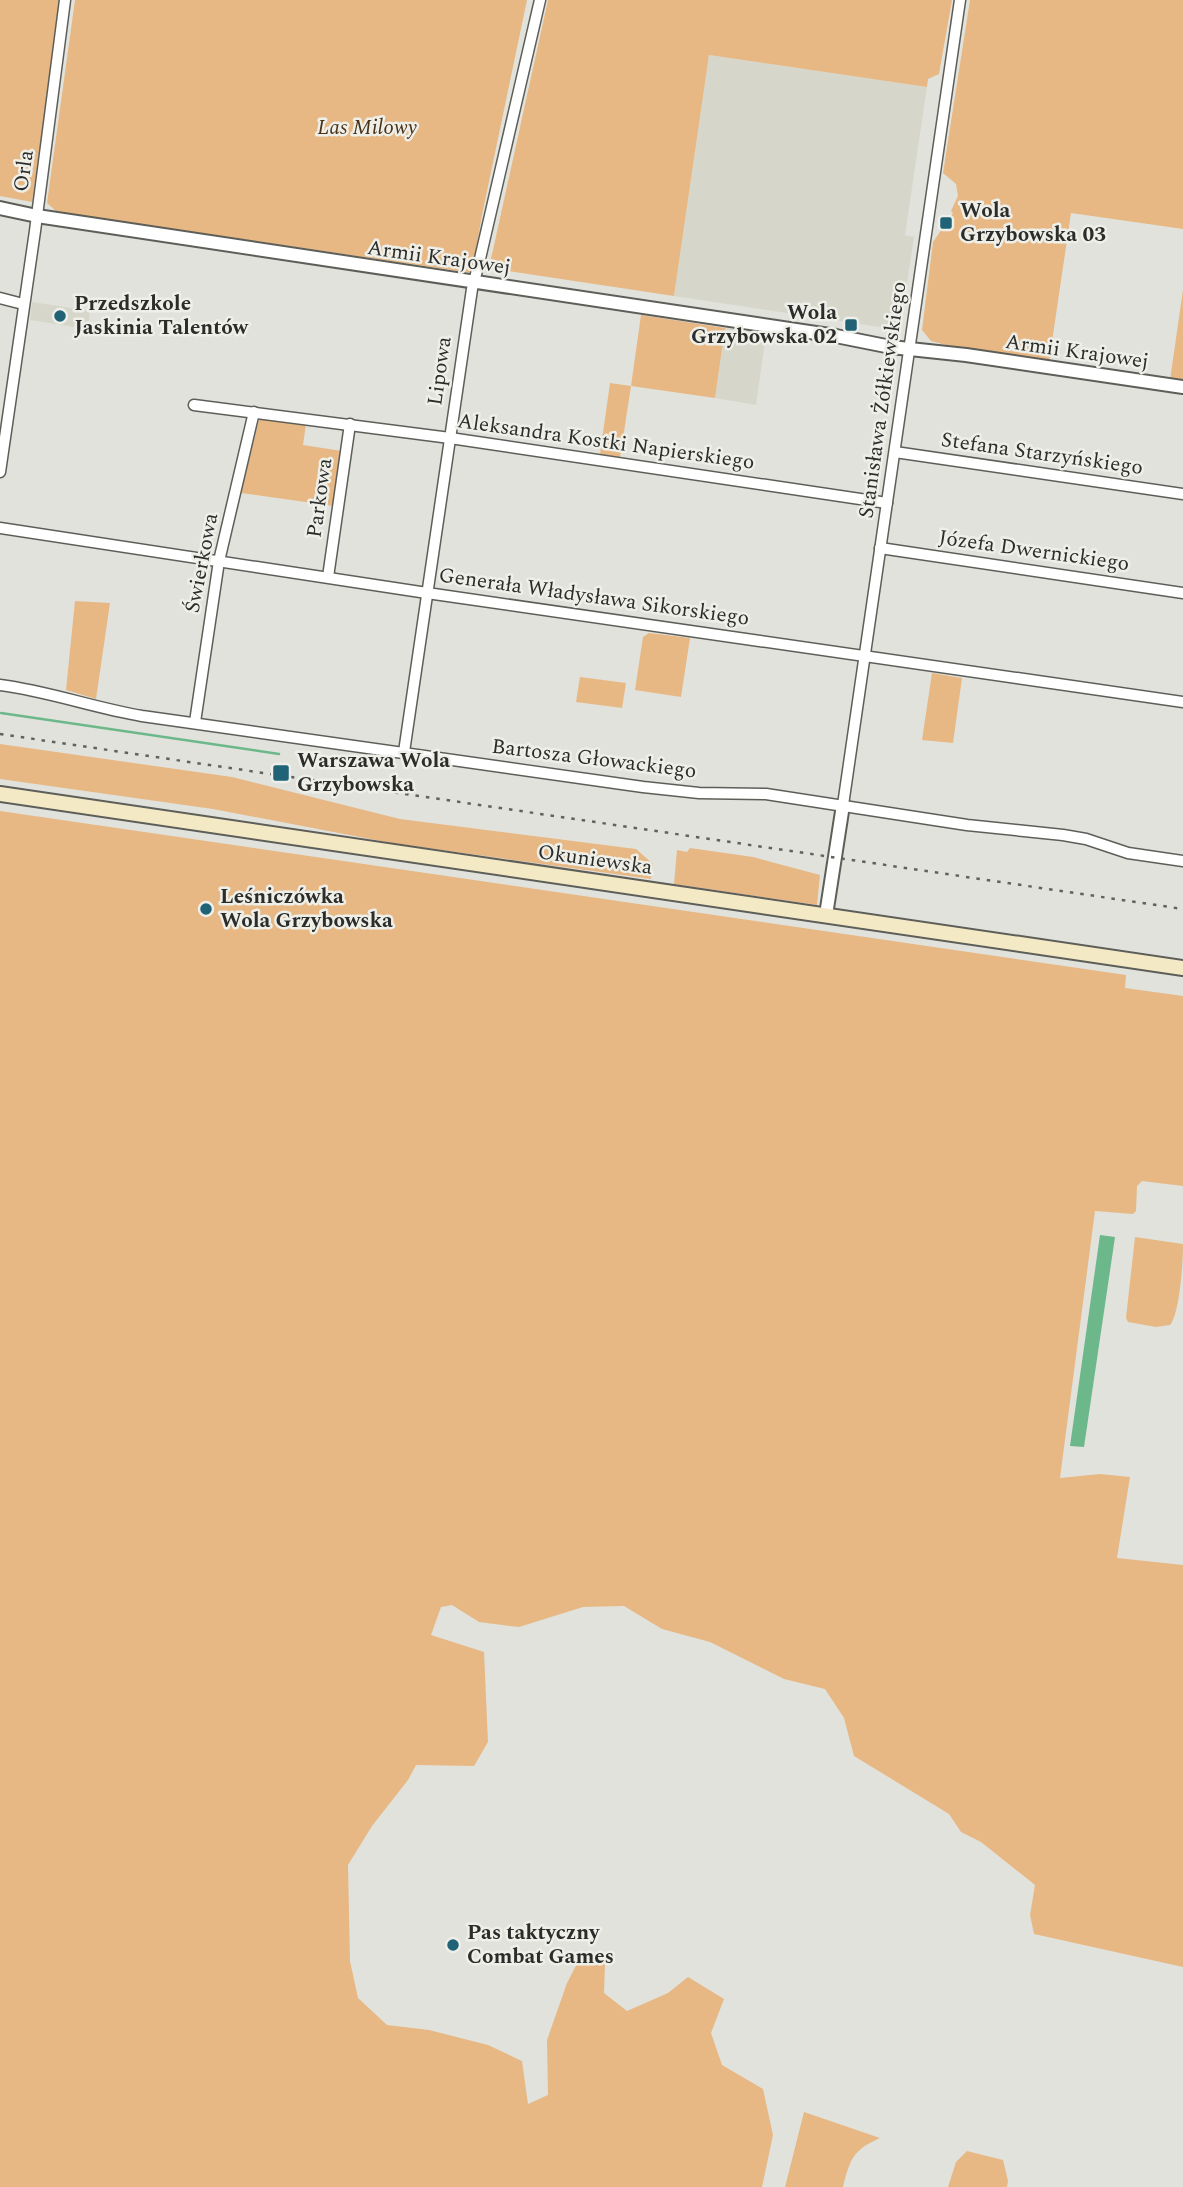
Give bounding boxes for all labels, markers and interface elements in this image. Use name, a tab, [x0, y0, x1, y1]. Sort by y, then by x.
park label: Las Milowy	[317, 112, 417, 144]
street label: Orla	[5, 147, 43, 194]
place label: Wola Grzybowska 03	[960, 195, 1106, 251]
marker: Wola Grzybowska 03	[938, 215, 954, 231]
street label: Armii Krajowej	[365, 232, 513, 284]
street label: Stanisława Żółkiewskiego	[851, 280, 915, 520]
place label: Przedszkole Jaskinia Talentów	[74, 288, 250, 344]
place label: Wola Grzybowska 02	[691, 297, 837, 353]
marker: Przedszkole Jaskinia Talentów	[52, 308, 68, 324]
marker: Wola Grzybowska 02	[843, 317, 859, 333]
street label: Armii Krajowej	[1003, 326, 1151, 378]
street label: Lipowa	[419, 334, 461, 408]
street label: Aleksandra Kostki Napierskiego	[455, 405, 757, 479]
street label: Stefana Starzyńskiego	[939, 424, 1145, 484]
street label: Parkowa	[299, 455, 342, 540]
street label: Świerkowa	[177, 510, 227, 616]
street label: Józefa Dwernickiego	[937, 522, 1131, 580]
street label: Generała Władysława Sikorskiego	[437, 559, 751, 635]
street label: Bartosza Głowackiego	[490, 731, 698, 787]
place label: Warszawa Wola Grzybowska	[297, 745, 450, 801]
marker: Warszawa Wola Grzybowska	[271, 763, 291, 783]
street label: Okuniewska	[536, 836, 655, 884]
place label: Leśniczówka Wola Grzybowska	[220, 881, 393, 937]
marker: Leśniczówka Wola Grzybowska	[198, 901, 214, 917]
place label: Pas taktyczny Combat Games	[467, 1917, 614, 1973]
marker: Pas taktyczny Combat Games	[445, 1937, 461, 1953]

